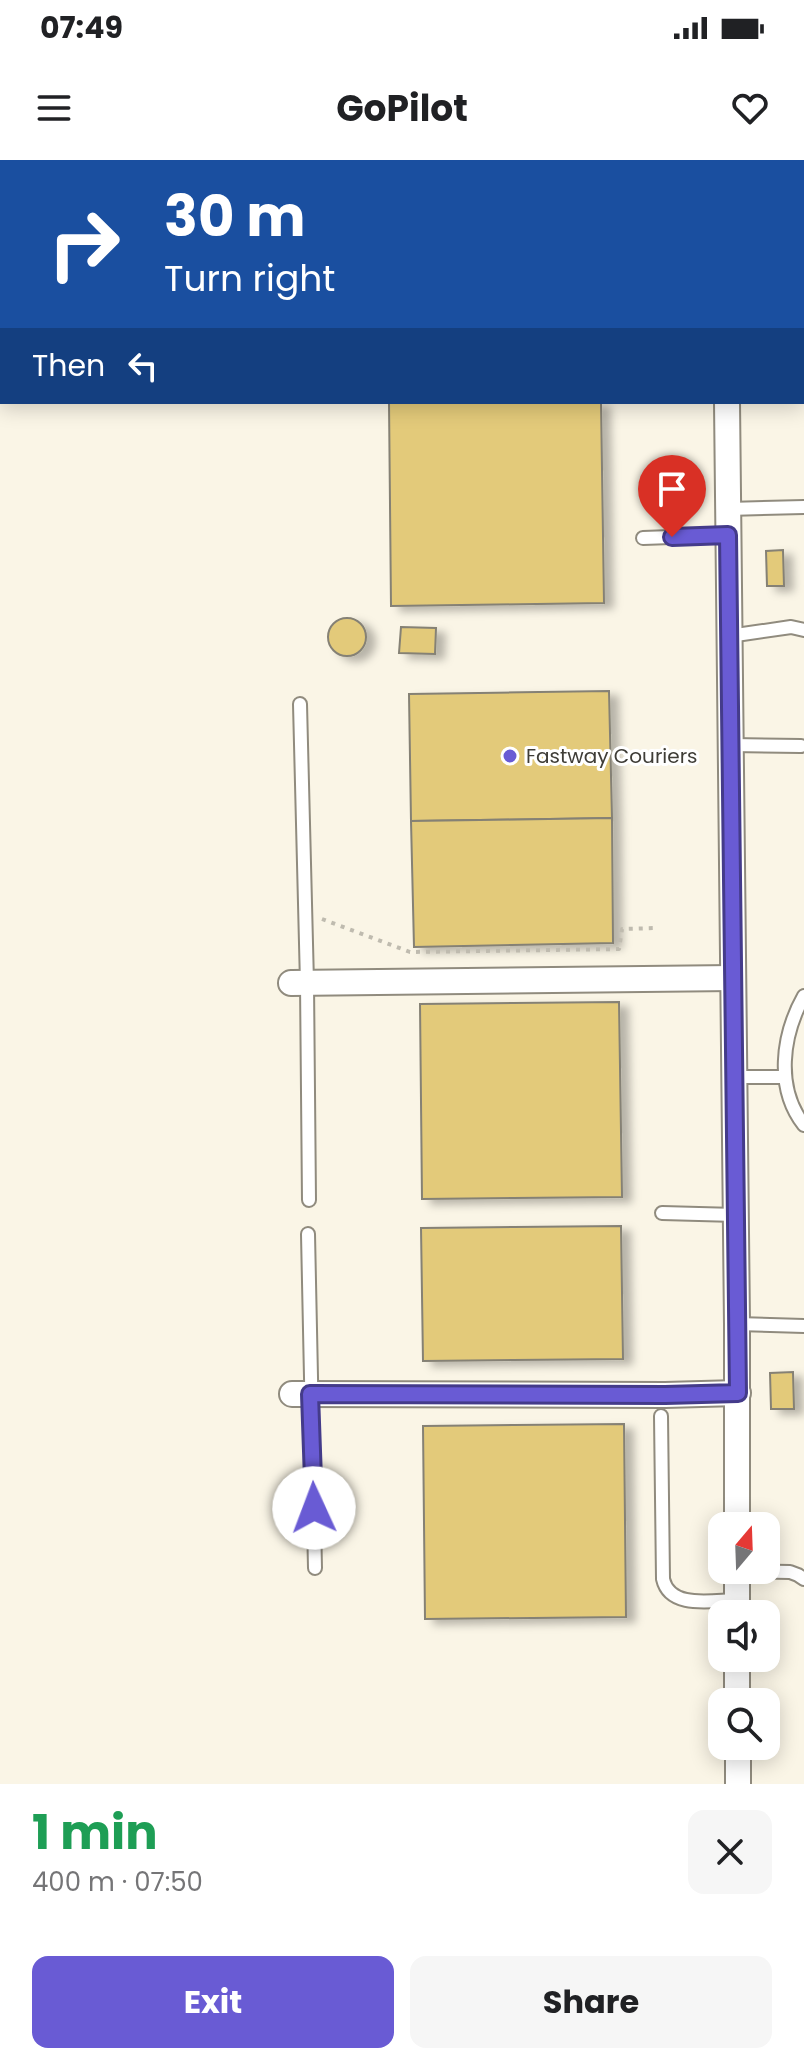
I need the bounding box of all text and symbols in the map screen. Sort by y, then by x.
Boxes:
text: 07:49 [40,6,123,49]
text: GoPilot [336,83,468,134]
icon: menu [32,86,76,130]
icon: heart [728,86,772,130]
text: 30 m [164,177,306,256]
icon: right [32,192,136,296]
text: Turn right [164,253,335,304]
text: Then [32,344,105,387]
icon: left [121,344,165,388]
pin [638,455,706,537]
icon: arrive [650,467,694,511]
place label: Fastway Couriers [526,742,698,770]
marker: Fastway Couriers [501,747,519,765]
position arrow [272,1466,356,1550]
north arrow [708,1512,780,1584]
map controls [708,1512,780,1760]
button: sound [708,1600,780,1672]
button: search [708,1688,780,1760]
text: 1 min [32,1799,158,1866]
button: close [688,1810,772,1894]
text: 400 m · 07:50 [32,1864,203,1900]
button: Exit [32,1956,394,2048]
button: Share [410,1956,772,2048]

